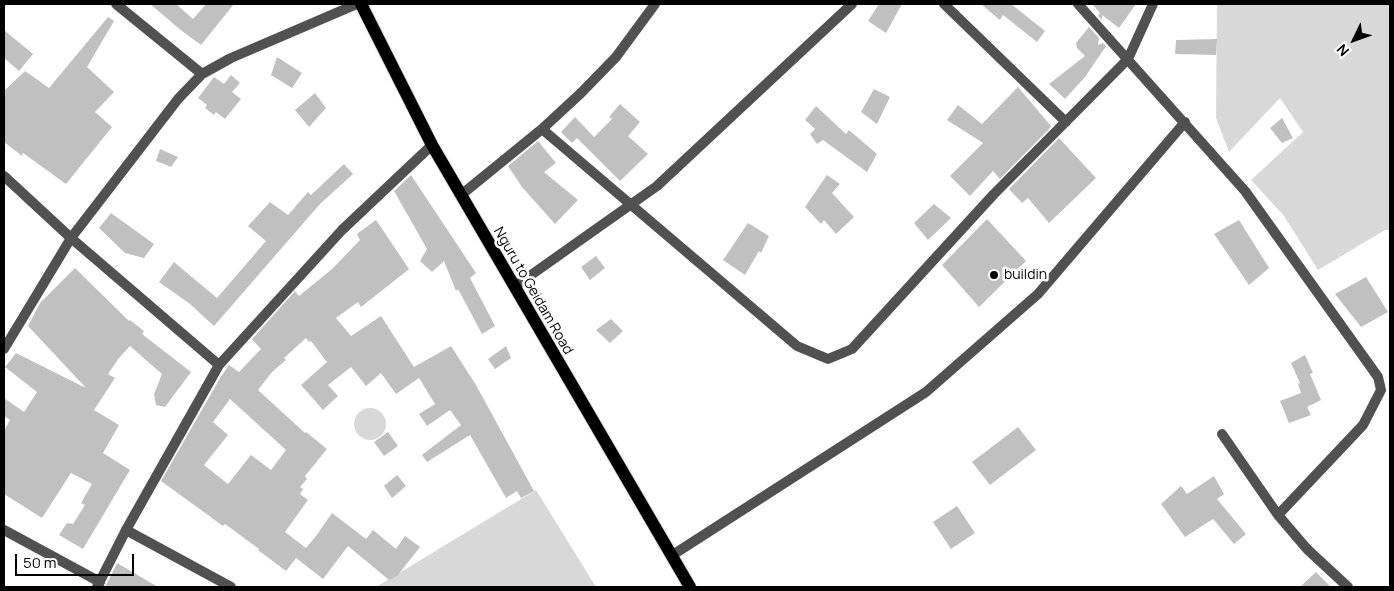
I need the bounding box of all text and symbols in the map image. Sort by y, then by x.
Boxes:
north arrow [1329,15,1379,65]
text: N [1332,40,1353,60]
street label: Nguru to Geidam Road [490,224,576,358]
place label: buildin [1004,267,1047,283]
marker: buildin [988,269,1000,281]
scale bar [18,544,136,576]
text: 50 m [23,552,57,573]

